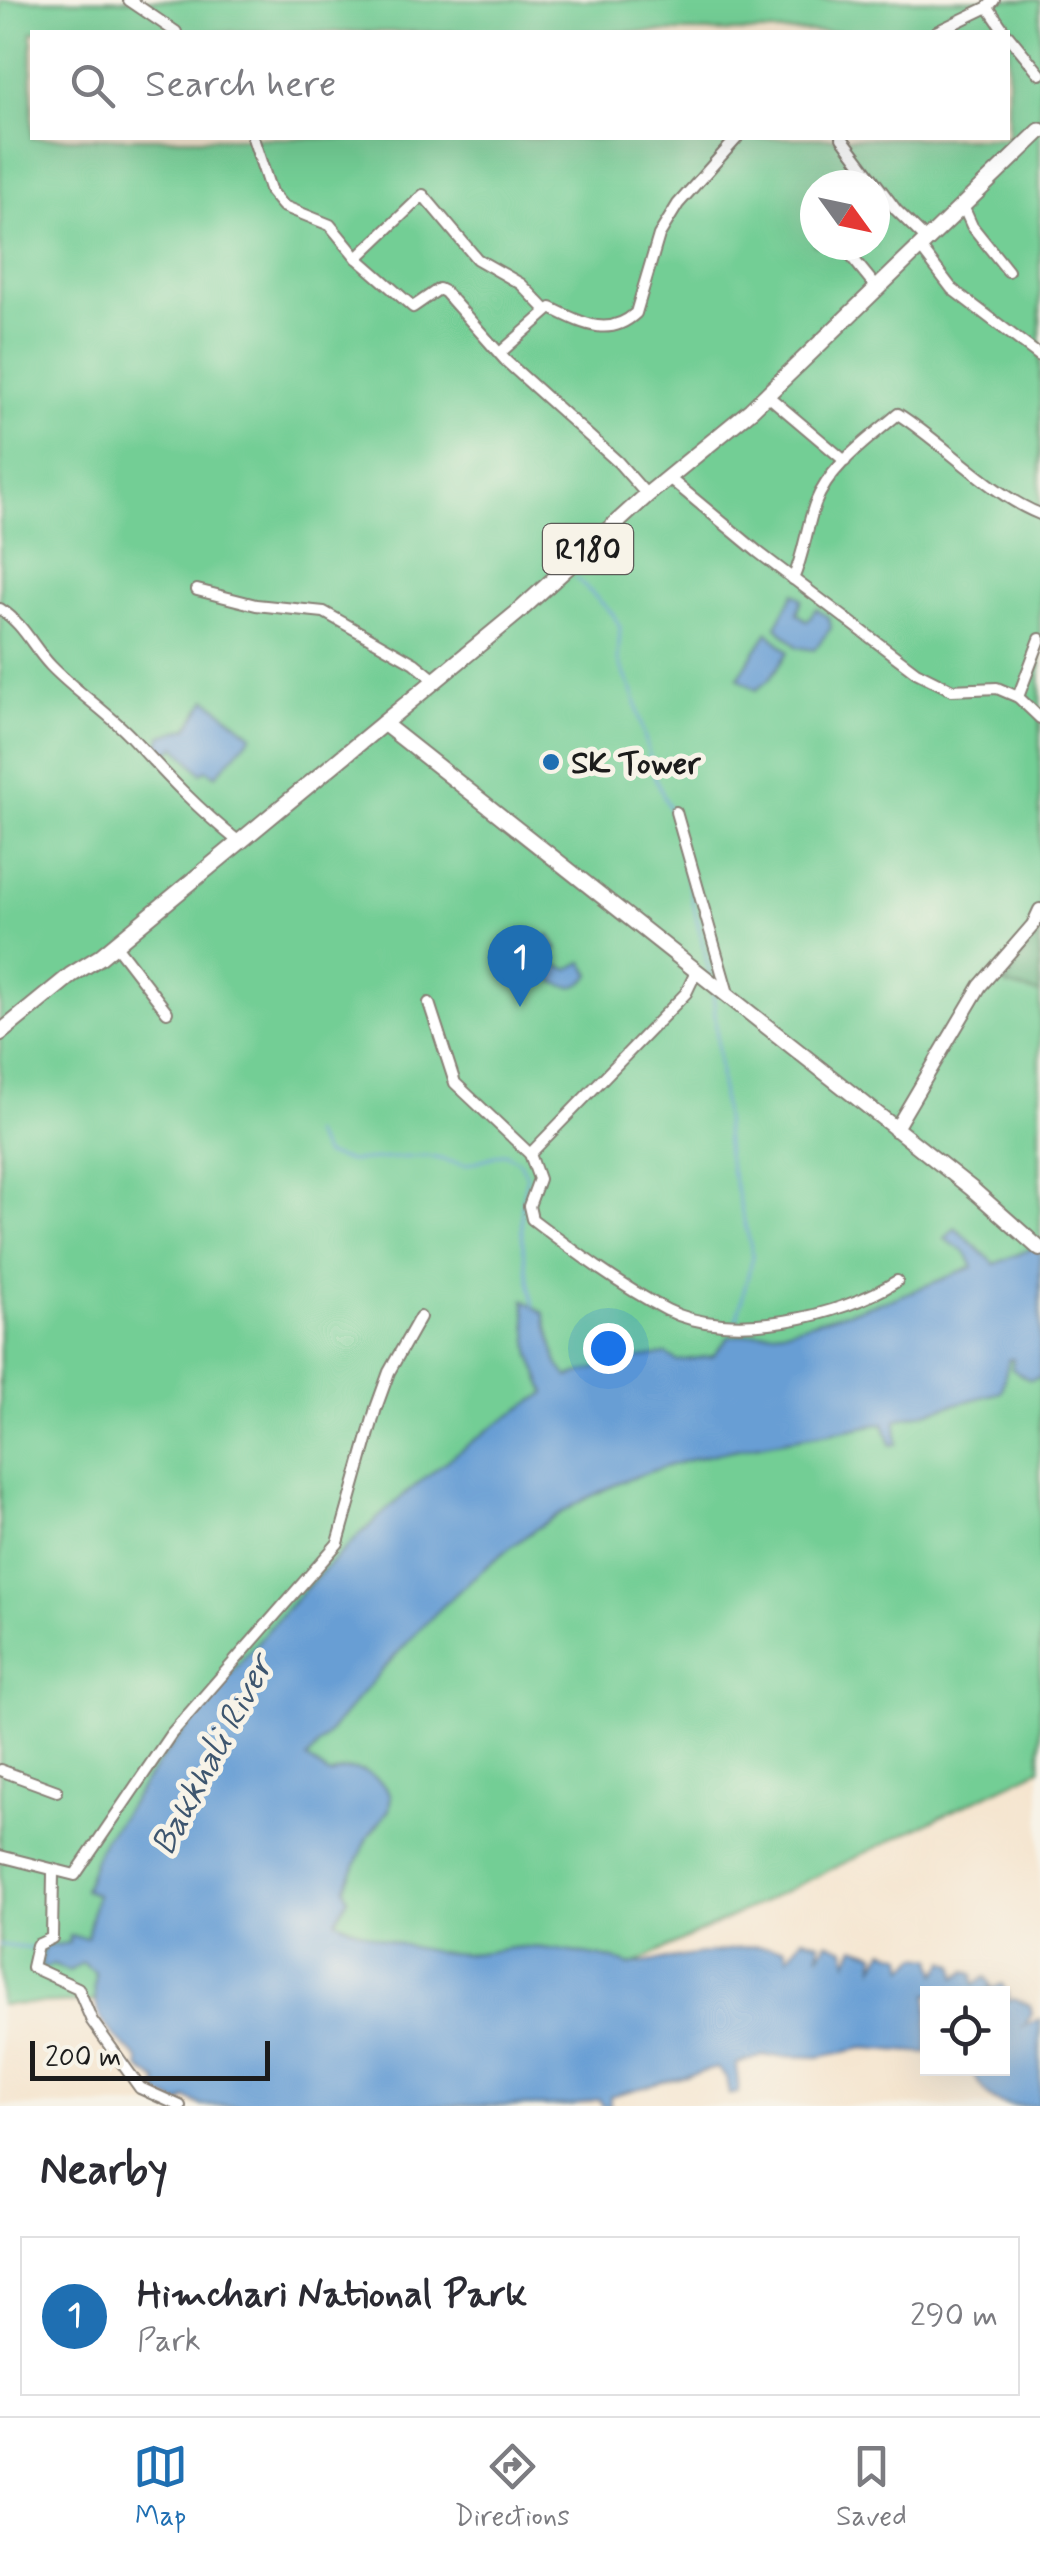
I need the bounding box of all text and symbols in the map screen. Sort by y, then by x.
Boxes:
search box [30,30,1010,140]
icon: search [65,58,120,113]
text: Search here [145,61,336,110]
north arrow [800,170,890,260]
road number: R180 [543,524,633,574]
place label: SK Tower [571,743,701,785]
marker: SK Tower [540,751,562,773]
pin: 1 [488,924,552,1007]
your location [583,1323,634,1374]
water label: Bakkhali River [141,1644,287,1863]
map controls [920,1986,1010,2076]
button: locate [920,1986,1010,2076]
scale bar [30,2036,270,2080]
text: 200 m [45,2040,121,2077]
text: Nearby [40,2144,168,2199]
text: Himchari National Park [137,2271,527,2320]
text: 1 [67,2295,82,2337]
text: 290 m [910,2295,998,2337]
text: Park [137,2320,201,2362]
tab: Map [133,2439,188,2536]
tab: Directions [455,2439,570,2536]
tab: Saved [836,2439,907,2536]

